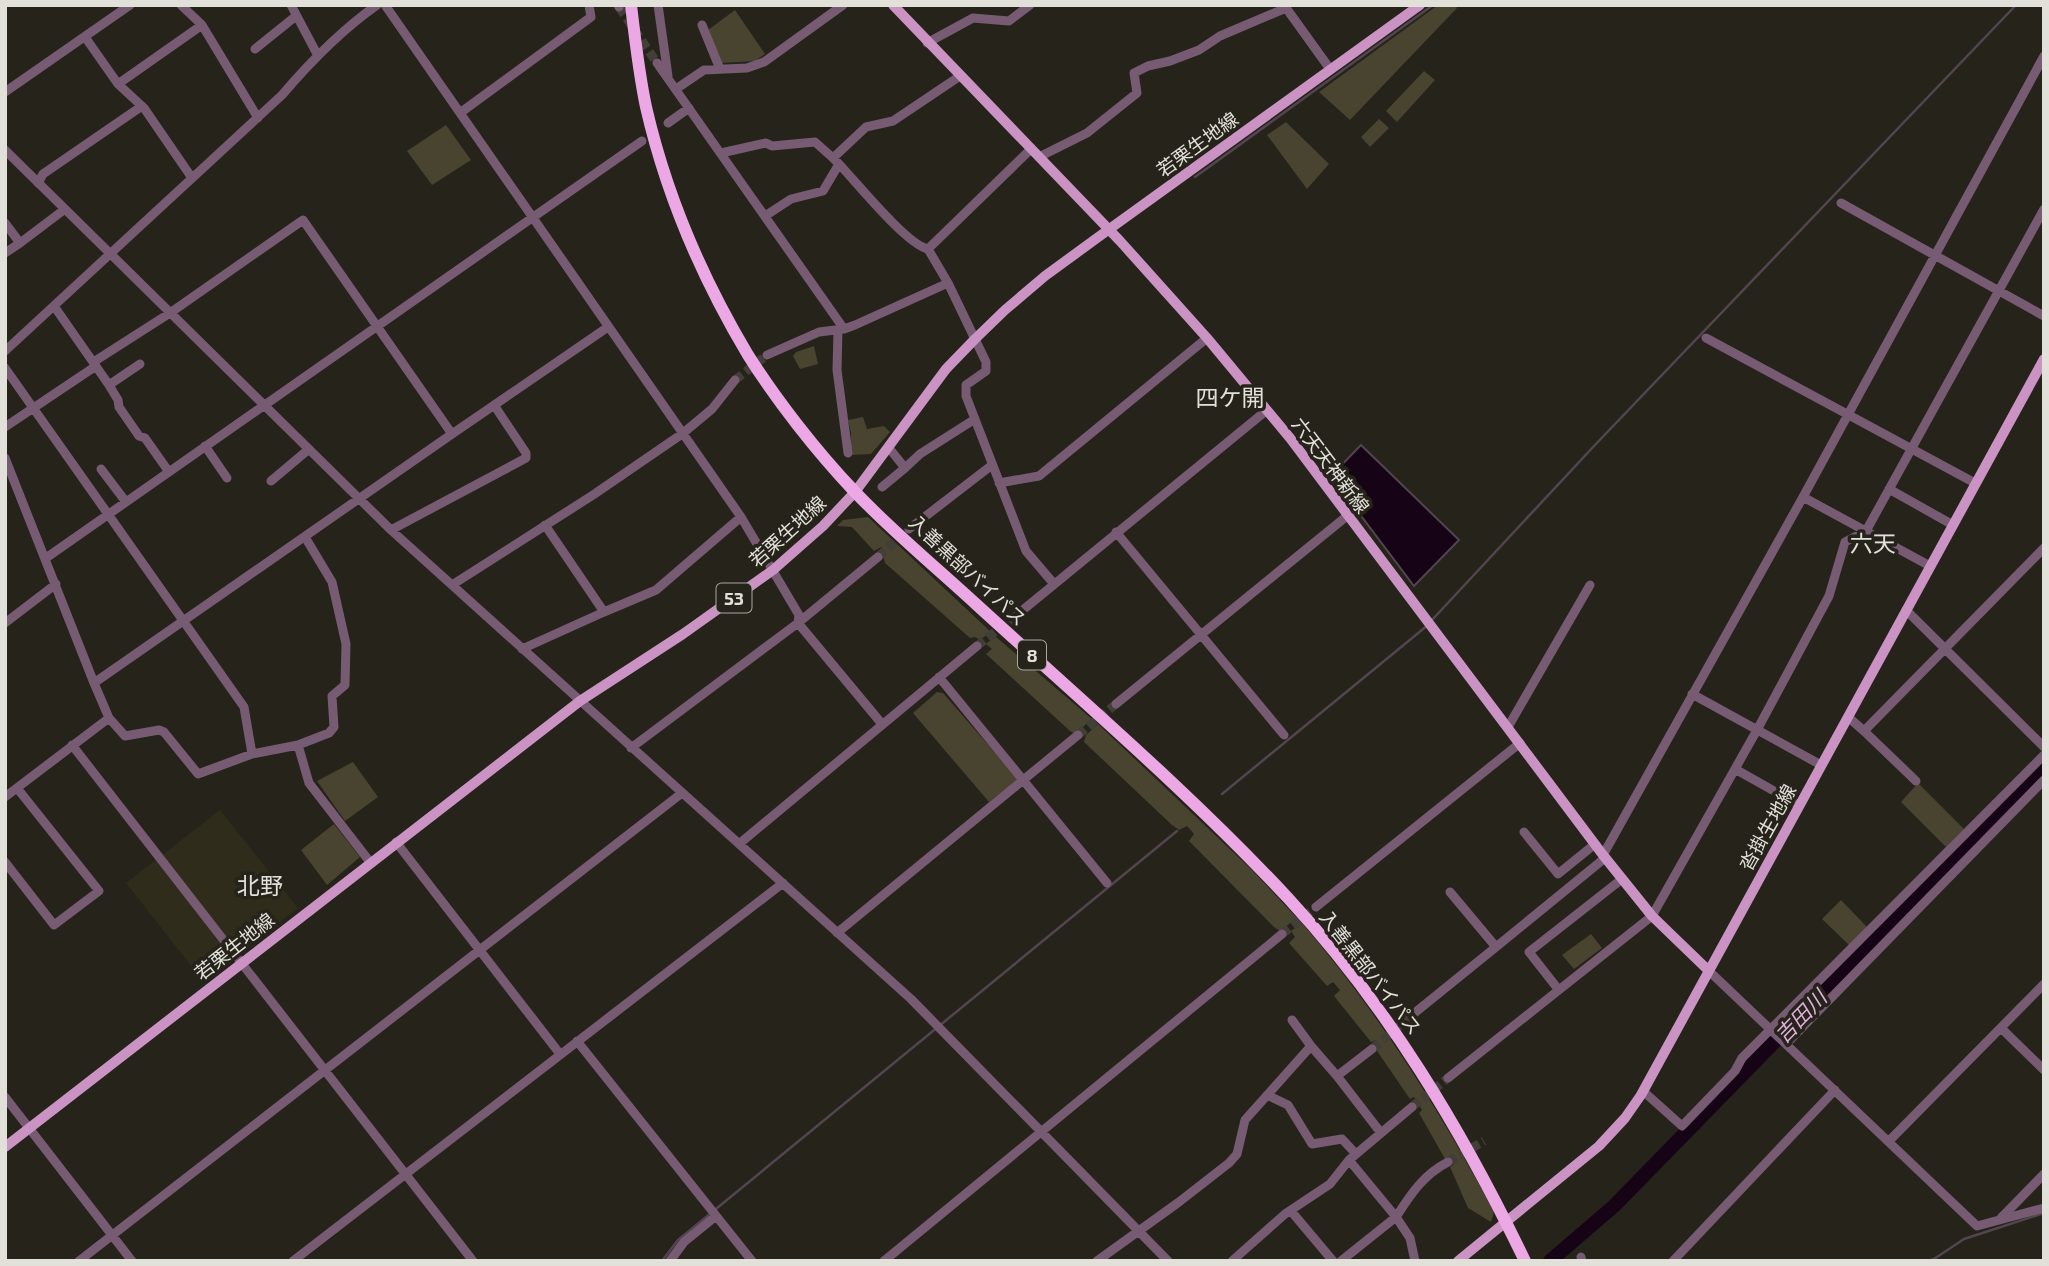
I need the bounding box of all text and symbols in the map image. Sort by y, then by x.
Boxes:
street label: 若栗生地線 [1152,107,1242,181]
district label: 四ケ開 [1196,383,1265,411]
street label: 六天天神新線 [1288,413,1374,517]
street label: 若栗生地線 [744,491,830,571]
street label: 入善黒部バイパス [905,510,1031,630]
district label: 六天 [1850,529,1896,557]
road number: 53 [716,584,752,612]
road number: 8 [1018,640,1046,670]
street label: 沓掛生地線 [1734,780,1800,874]
district label: 北野 [237,871,283,899]
street label: 入善黒部バイパス [1315,905,1427,1039]
street label: 若栗生地線 [189,908,279,984]
water label: 吉田川 [1769,983,1832,1047]

